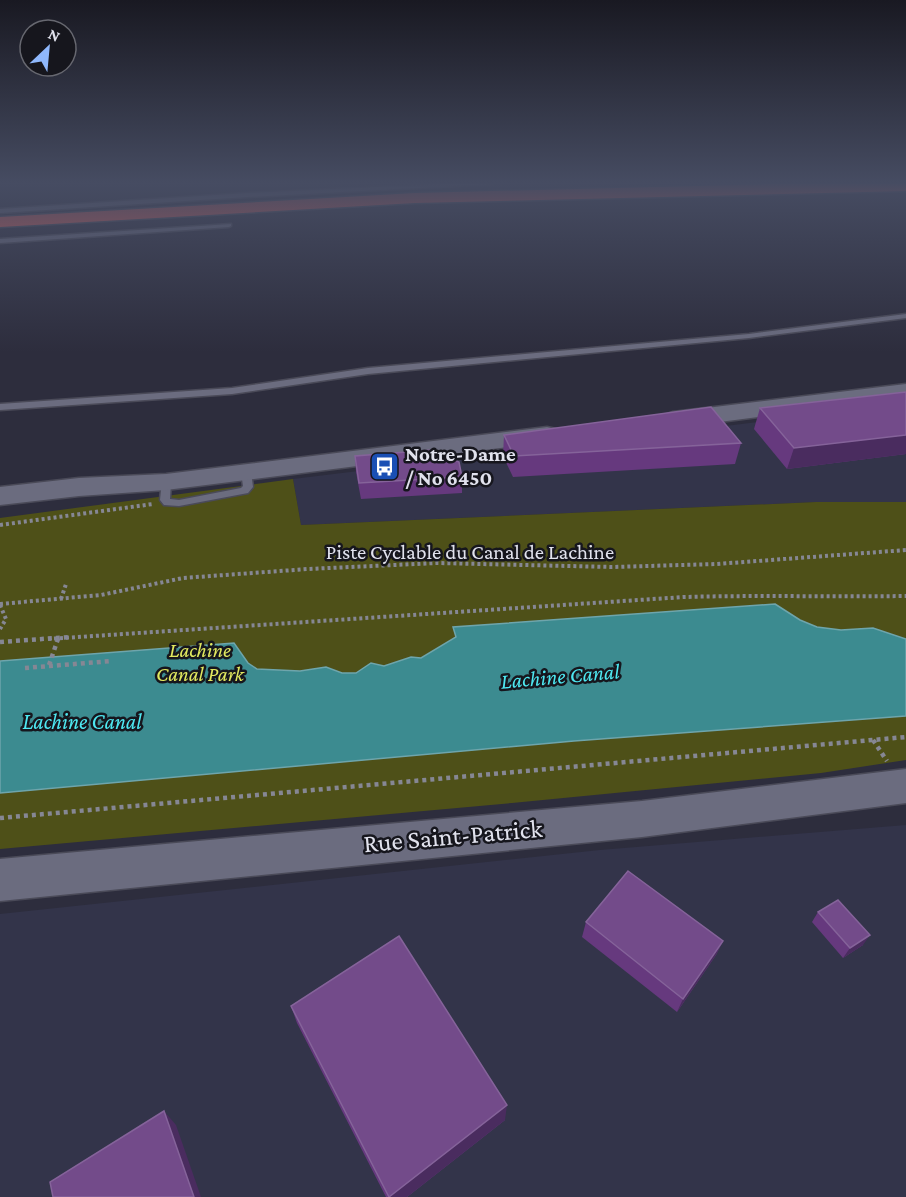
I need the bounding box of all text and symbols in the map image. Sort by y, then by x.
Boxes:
north arrow [18,18,78,78]
text: N [46,25,63,45]
place label: Notre-Dame / No 6450 [405,442,516,490]
bus stop icon: Notre-Dame / No 6450 [368,450,400,482]
street label: Piste Cyclable du Canal de Lachine [326,540,614,564]
park label: Lachine Canal Park [156,638,245,686]
water label: Lachine Canal [500,658,621,694]
water label: Lachine Canal [22,709,142,734]
street label: Rue Saint-Patrick [362,814,544,858]

